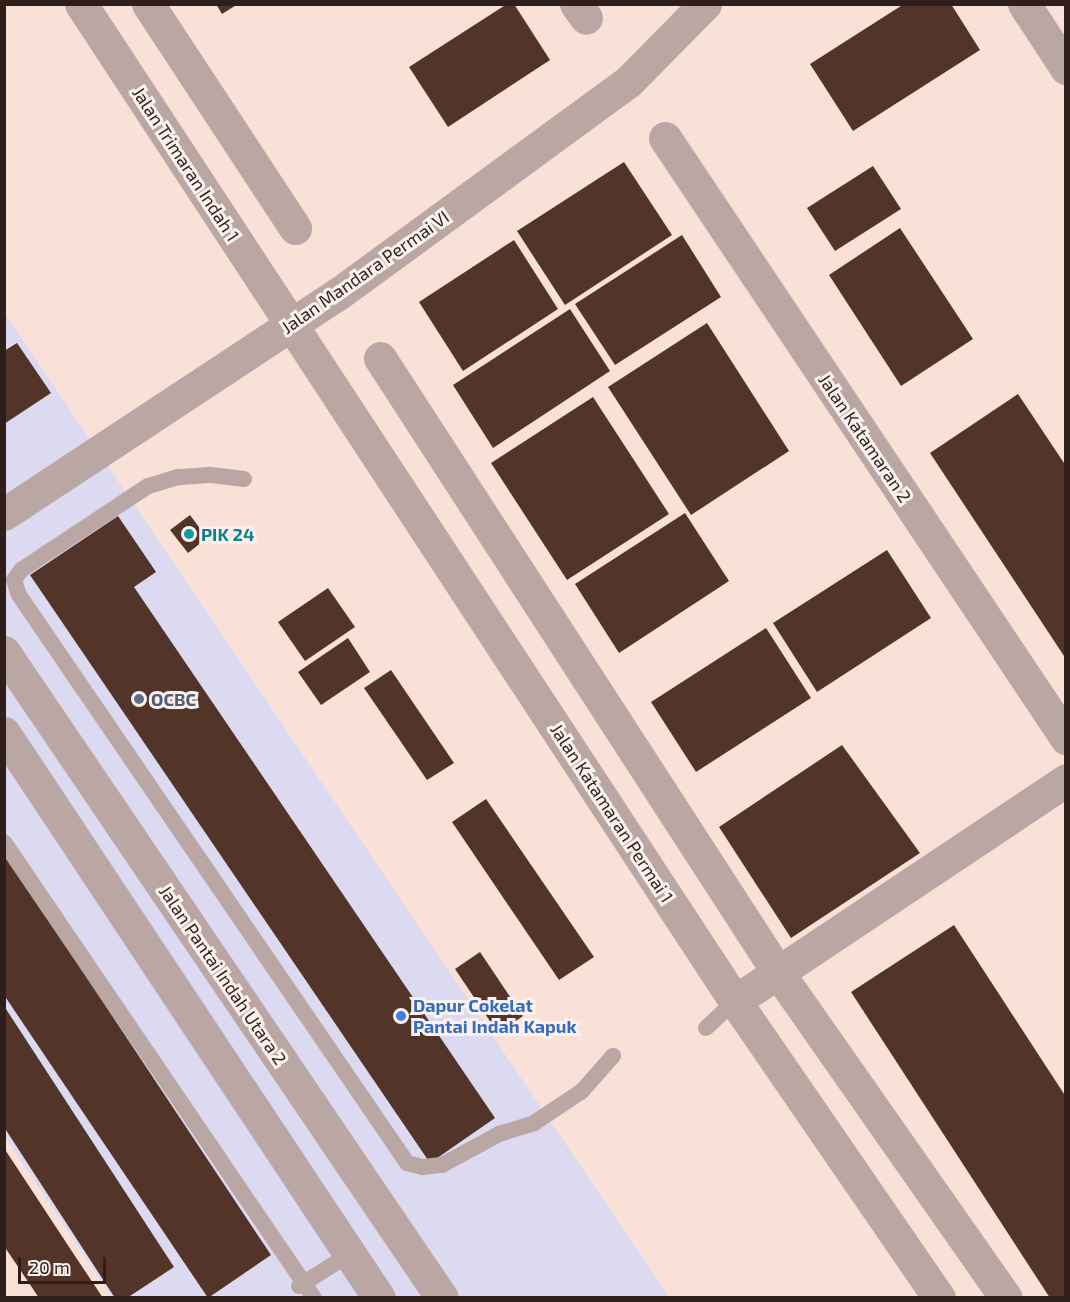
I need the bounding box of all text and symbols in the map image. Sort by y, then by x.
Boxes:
street label: Jalan Trimaran Indah 1 [128,82,244,246]
street label: Jalan Mandara Permai VI [277,206,453,338]
street label: Jalan Katamaran 2 [814,370,916,506]
place label: PIK 24 [201,523,255,545]
marker: PIK 24 [182,527,196,541]
place label: OCBC [151,688,196,710]
marker: OCBC [132,692,146,706]
street label: Jalan Katamaran Permai 1 [546,720,678,906]
street label: Jalan Pantai Indah Utara 2 [155,881,291,1069]
place label: Dapur Cokelat Pantai Indah Kapuk [413,995,577,1038]
marker: Dapur Cokelat Pantai Indah Kapuk [394,1009,408,1023]
scale bar [21,1245,110,1283]
text: 20 m [29,1256,70,1278]

